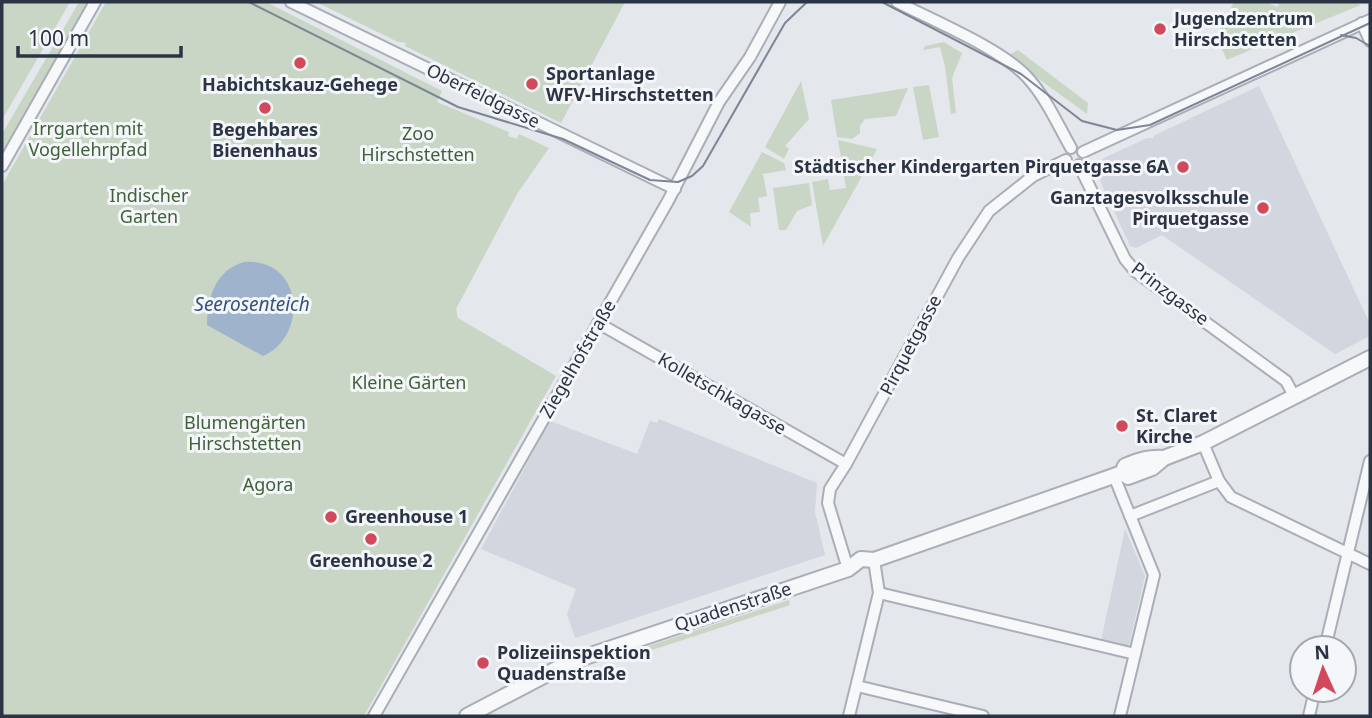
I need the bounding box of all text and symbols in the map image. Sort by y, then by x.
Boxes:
place label: Jugendzentrum Hirschstetten [1172,6,1313,51]
scale bar [18,14,180,58]
marker: Jugendzentrum Hirschstetten [1152,21,1168,37]
text: 100 m [28,24,89,52]
marker: Habichtskauz-Gehege [292,55,308,71]
street label: Oberfeldgasse [423,57,544,133]
place label: Sportanlage WFV-Hirschstetten [546,61,714,106]
place label: Habichtskauz-Gehege [202,72,398,96]
marker: Sportanlage WFV-Hirschstetten [524,76,540,92]
marker: Begehbares Bienenhaus [257,100,273,116]
park label: Irrgarten mit Vogellehrpfad [29,116,147,161]
place label: Begehbares Bienenhaus [212,117,318,162]
park label: Zoo Hirschstetten [361,121,475,166]
place label: Städtischer Kindergarten Pirquetgasse 6A [794,154,1170,178]
marker: Städtischer Kindergarten Pirquetgasse 6A [1175,159,1191,175]
park label: Indischer Garten [110,183,189,228]
place label: Ganztagesvolksschule Pirquetgasse [1050,185,1249,230]
marker: Ganztagesvolksschule Pirquetgasse [1255,200,1271,216]
street label: Prinzgasse [1127,256,1214,330]
street label: Pirquetgasse [874,290,947,399]
water label: Seerosenteich [194,291,310,317]
street label: Ziegelhofstraße [533,295,621,422]
street label: Kolletschkagasse [654,347,791,440]
park label: Kleine Gärten [352,370,466,394]
place label: St. Claret Kirche [1136,403,1218,448]
park label: Blumengärten Hirschstetten [184,410,306,455]
marker: St. Claret Kirche [1114,418,1130,434]
park label: Agora [243,472,293,496]
place label: Greenhouse 1 [345,504,468,528]
marker: Greenhouse 1 [323,509,339,525]
marker: Greenhouse 2 [363,531,379,547]
place label: Greenhouse 2 [309,548,433,572]
street label: Quadenstraße [671,576,794,636]
north arrow [1288,634,1358,704]
text: N [1314,639,1331,665]
place label: Polizeiinspektion Quadenstraße [497,640,651,685]
marker: Polizeiinspektion Quadenstraße [475,655,491,671]

